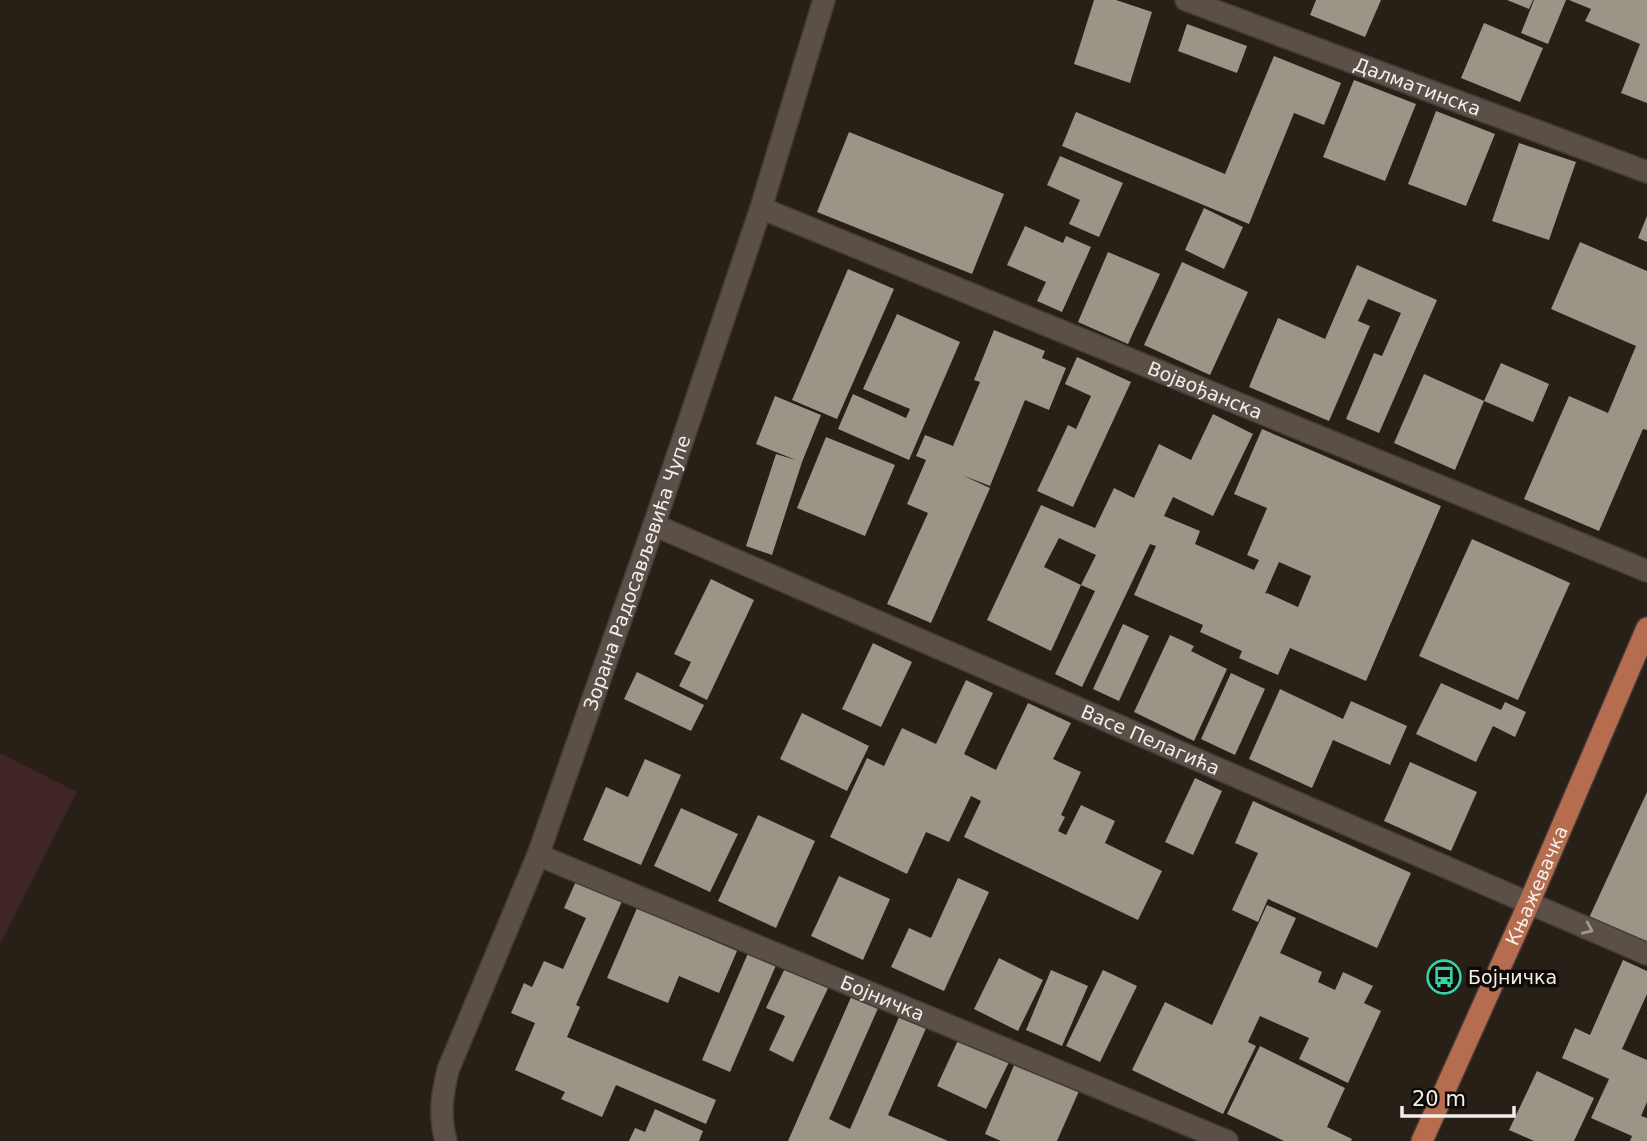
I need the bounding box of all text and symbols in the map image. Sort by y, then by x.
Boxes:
street label: Далматинска [1351,53,1484,120]
street label: Војвођанска [1144,357,1266,423]
street label: Зорана Радосављевића Чупе [579,432,695,713]
street label: Васе Пелагића [1078,700,1223,779]
street label: Књажевачка [1500,822,1572,949]
one-way arrow [1581,921,1593,935]
bus stop icon: Бојничка [1425,958,1463,996]
place label: Бојничка [1468,966,1557,988]
street label: Бојничка [837,971,928,1025]
scale bar [1402,1074,1514,1118]
text: 20 m [1412,1087,1466,1111]

